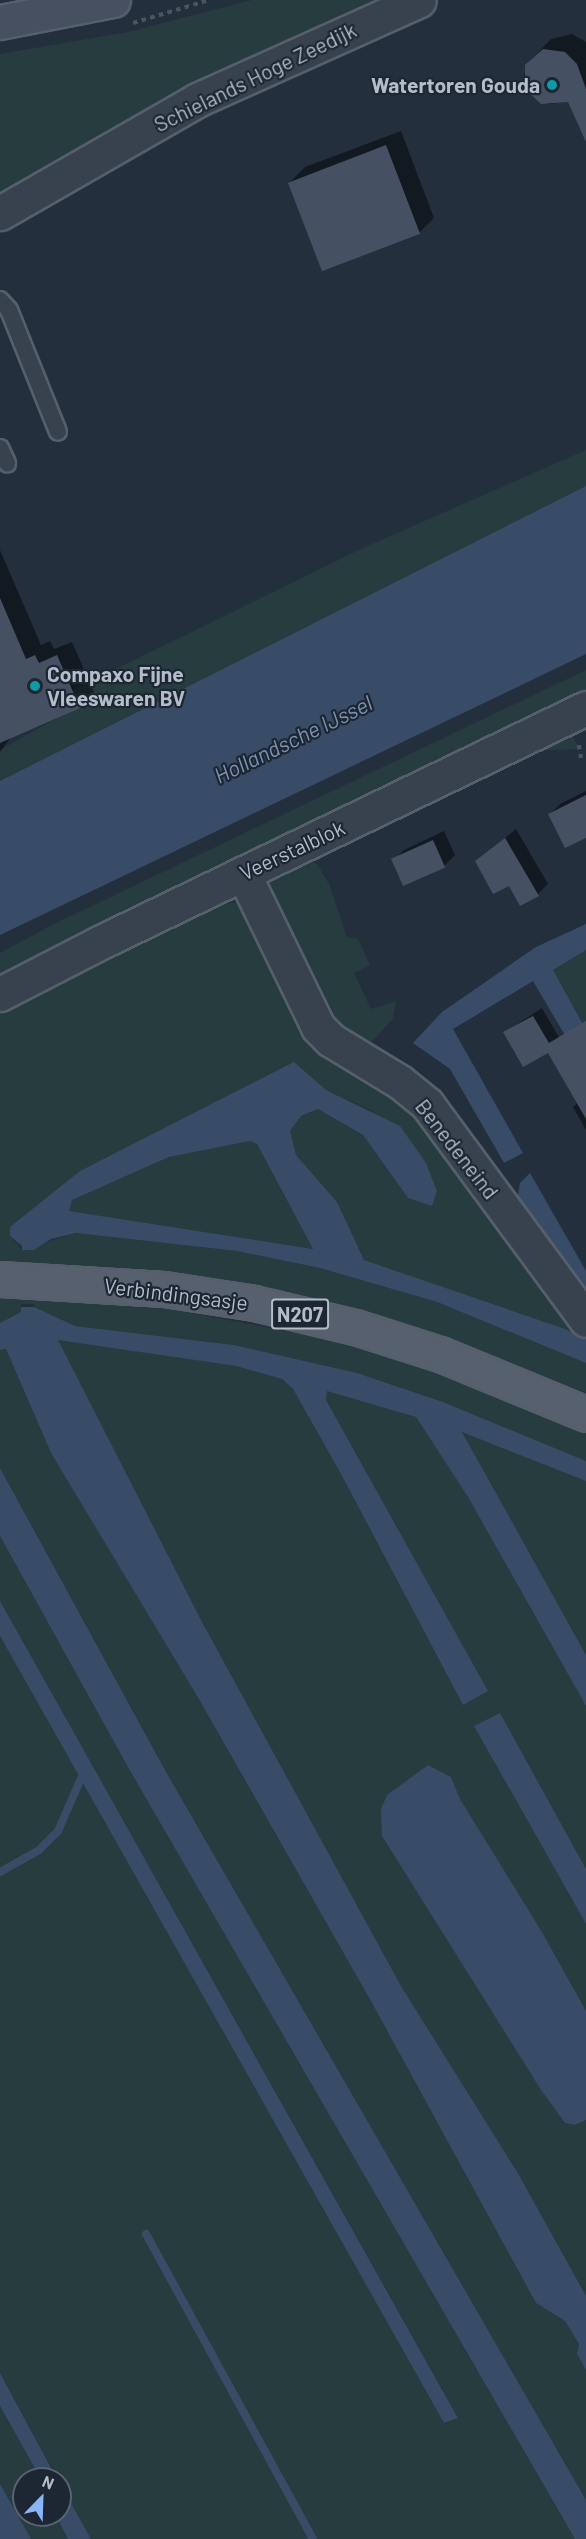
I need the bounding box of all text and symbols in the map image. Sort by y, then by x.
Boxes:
street label: Schielands Hoge Zeedijk [150,17,360,137]
place label: Watertoren Gouda [371,72,540,98]
marker: Watertoren Gouda [545,78,559,92]
place label: Compaxo Fijne Vleeswaren BV [47,661,185,711]
marker: Compaxo Fijne Vleeswaren BV [28,679,42,693]
water label: Hollandsche IJssel [210,689,376,789]
street label: Veerstalblok [236,815,348,885]
street label: Benedeneind [410,1094,504,1204]
street label: Verbindingsasje [103,1273,249,1315]
road number: N207 [270,1297,330,1331]
north arrow [12,2467,72,2527]
text: N [40,2471,57,2493]

